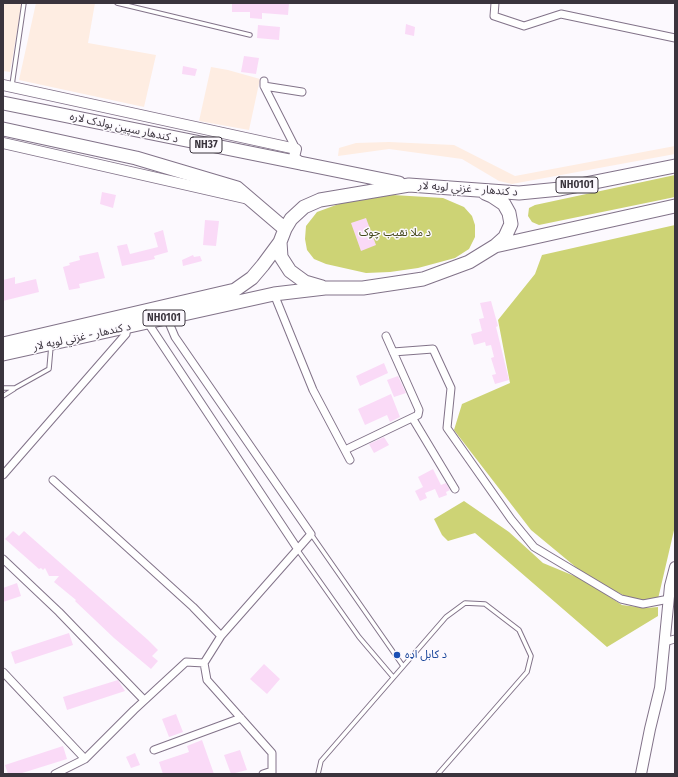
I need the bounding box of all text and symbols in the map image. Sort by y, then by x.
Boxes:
street label: د کندهار سپین بولدک لاره [69,110,179,146]
road number: NH37 [190,137,222,153]
road number: NH0101 [556,177,598,193]
street label: د کندهار - غزني لويه لار [418,179,518,199]
park label: د ملا نقيب چوک [359,226,431,240]
road number: NH0101 [143,310,185,326]
street label: د کندهار - غزني لويه لار [32,320,132,354]
place label: د کابل اډه [405,648,447,662]
marker: د کابل اډه [392,650,402,660]

